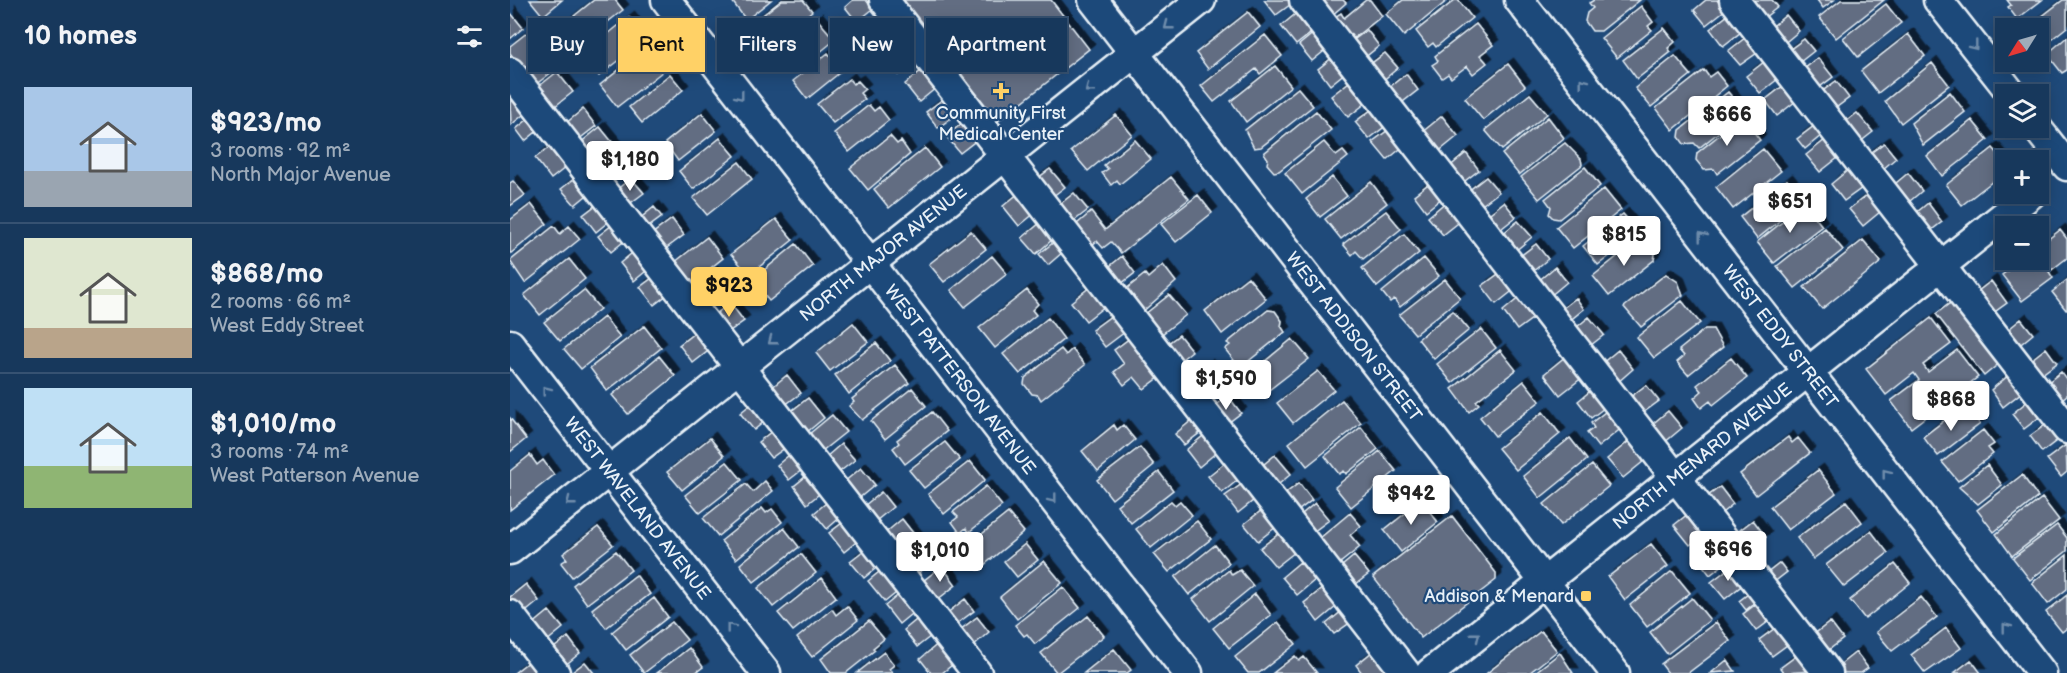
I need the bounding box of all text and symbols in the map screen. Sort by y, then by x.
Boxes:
chip: Buy [528,18,606,72]
chip: Rent [618,18,705,72]
chip: Filters [717,18,818,72]
chip: New [830,18,914,72]
chip: Apartment [926,18,1067,72]
north arrow [1995,18,2049,72]
map controls [1995,18,2049,270]
one-way arrow [1164,19,1175,30]
icon: filters [453,20,486,53]
text: 10 homes [24,21,137,52]
one-way arrow [1967,39,1978,50]
one-way arrow [1579,77,1590,88]
marker: Community First Medical Center [992,82,1010,100]
one-way arrow [1085,82,1096,93]
button: layers [1995,84,2049,138]
one-way arrow [733,89,744,100]
pin: $666 [1691,96,1763,147]
place label: Community First Medical Center [936,103,1067,145]
text: $666 [1702,103,1752,127]
text: $923/mo [210,108,322,139]
icon: home [72,111,144,183]
text: 3 rooms · 92 m² [210,139,351,163]
pin: $1,180 [581,141,679,192]
text: $1,180 [601,148,659,172]
button: + [1995,150,2049,204]
text: North Major Avenue [210,163,391,187]
street label: NORTH MAJOR AVENUE [796,180,971,326]
pin: $651 [1754,183,1826,234]
text: $651 [1767,190,1813,214]
pin: $815 [1588,216,1660,267]
button: − [1995,216,2049,270]
text: $815 [1601,223,1647,247]
one-way arrow [1699,231,1710,242]
street label: WEST ADDISON STREET [1281,248,1426,426]
text: $868/mo [210,259,323,290]
street label: WEST EDDY STREET [1718,261,1842,413]
icon: home [72,262,144,334]
pin: $923 [693,267,765,318]
text: $923 [705,274,753,298]
street label: WEST PATTERSON AVENUE [880,281,1040,479]
text: 2 rooms · 66 m² [210,290,351,314]
text: West Eddy Street [210,314,364,338]
one-way arrow [768,334,779,345]
pin: $1,590 [1177,360,1275,411]
text: $1,590 [1195,367,1257,391]
street label: NORTH MENARD AVENUE [1609,379,1796,534]
pin: $868 [1915,381,1987,432]
one-way arrow [542,386,553,397]
text: $868 [1926,388,1976,412]
text: $1,010/mo [210,409,336,440]
icon: home [72,412,144,484]
street label: WEST WAVELAND AVENUE [560,413,715,604]
text: 3 rooms · 74 m² [210,440,349,464]
text: West Patterson Avenue [210,464,419,488]
one-way arrow [1883,468,1894,479]
pin: $942 [1375,475,1447,526]
text: $942 [1387,482,1435,506]
one-way arrow [1046,492,1057,503]
one-way arrow [566,495,577,506]
pin: $696 [1692,531,1764,582]
pin: $1,010 [891,532,989,583]
text: $696 [1703,538,1753,562]
text: $1,010 [910,539,970,563]
place label: Addison & Menard [1425,586,1574,607]
marker: Addison & Menard [1579,589,1593,603]
one-way arrow [727,623,738,634]
one-way arrow [2002,623,2013,634]
one-way arrow [1469,633,1480,644]

